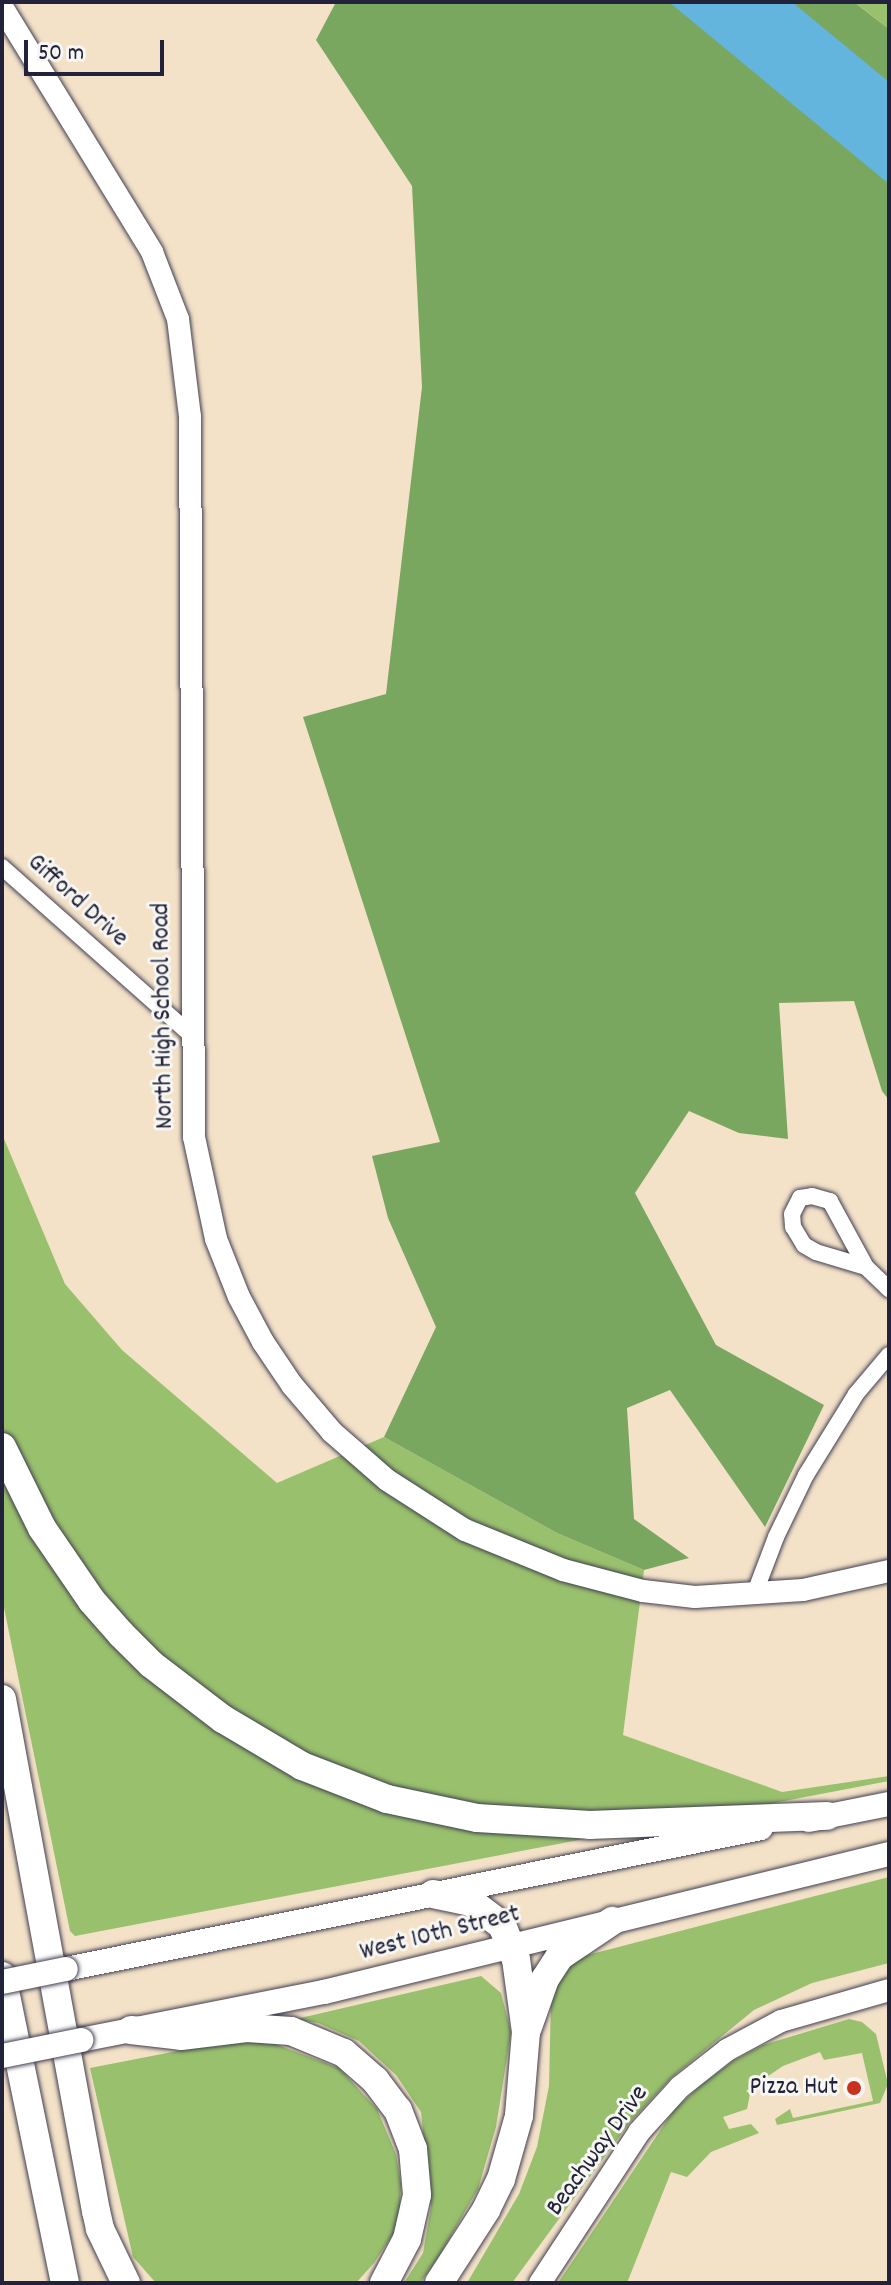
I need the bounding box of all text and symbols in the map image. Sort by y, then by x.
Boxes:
scale bar [28,24,168,74]
text: 50 m [38,37,84,71]
street label: Gifford Drive [20,848,134,954]
street label: North High School Road [146,902,182,1130]
street label: West 10th Street [357,1899,523,1969]
place label: Pizza Hut [749,2072,838,2104]
marker: Pizza Hut [845,2079,863,2097]
street label: Beachway Drive [540,2080,656,2222]

